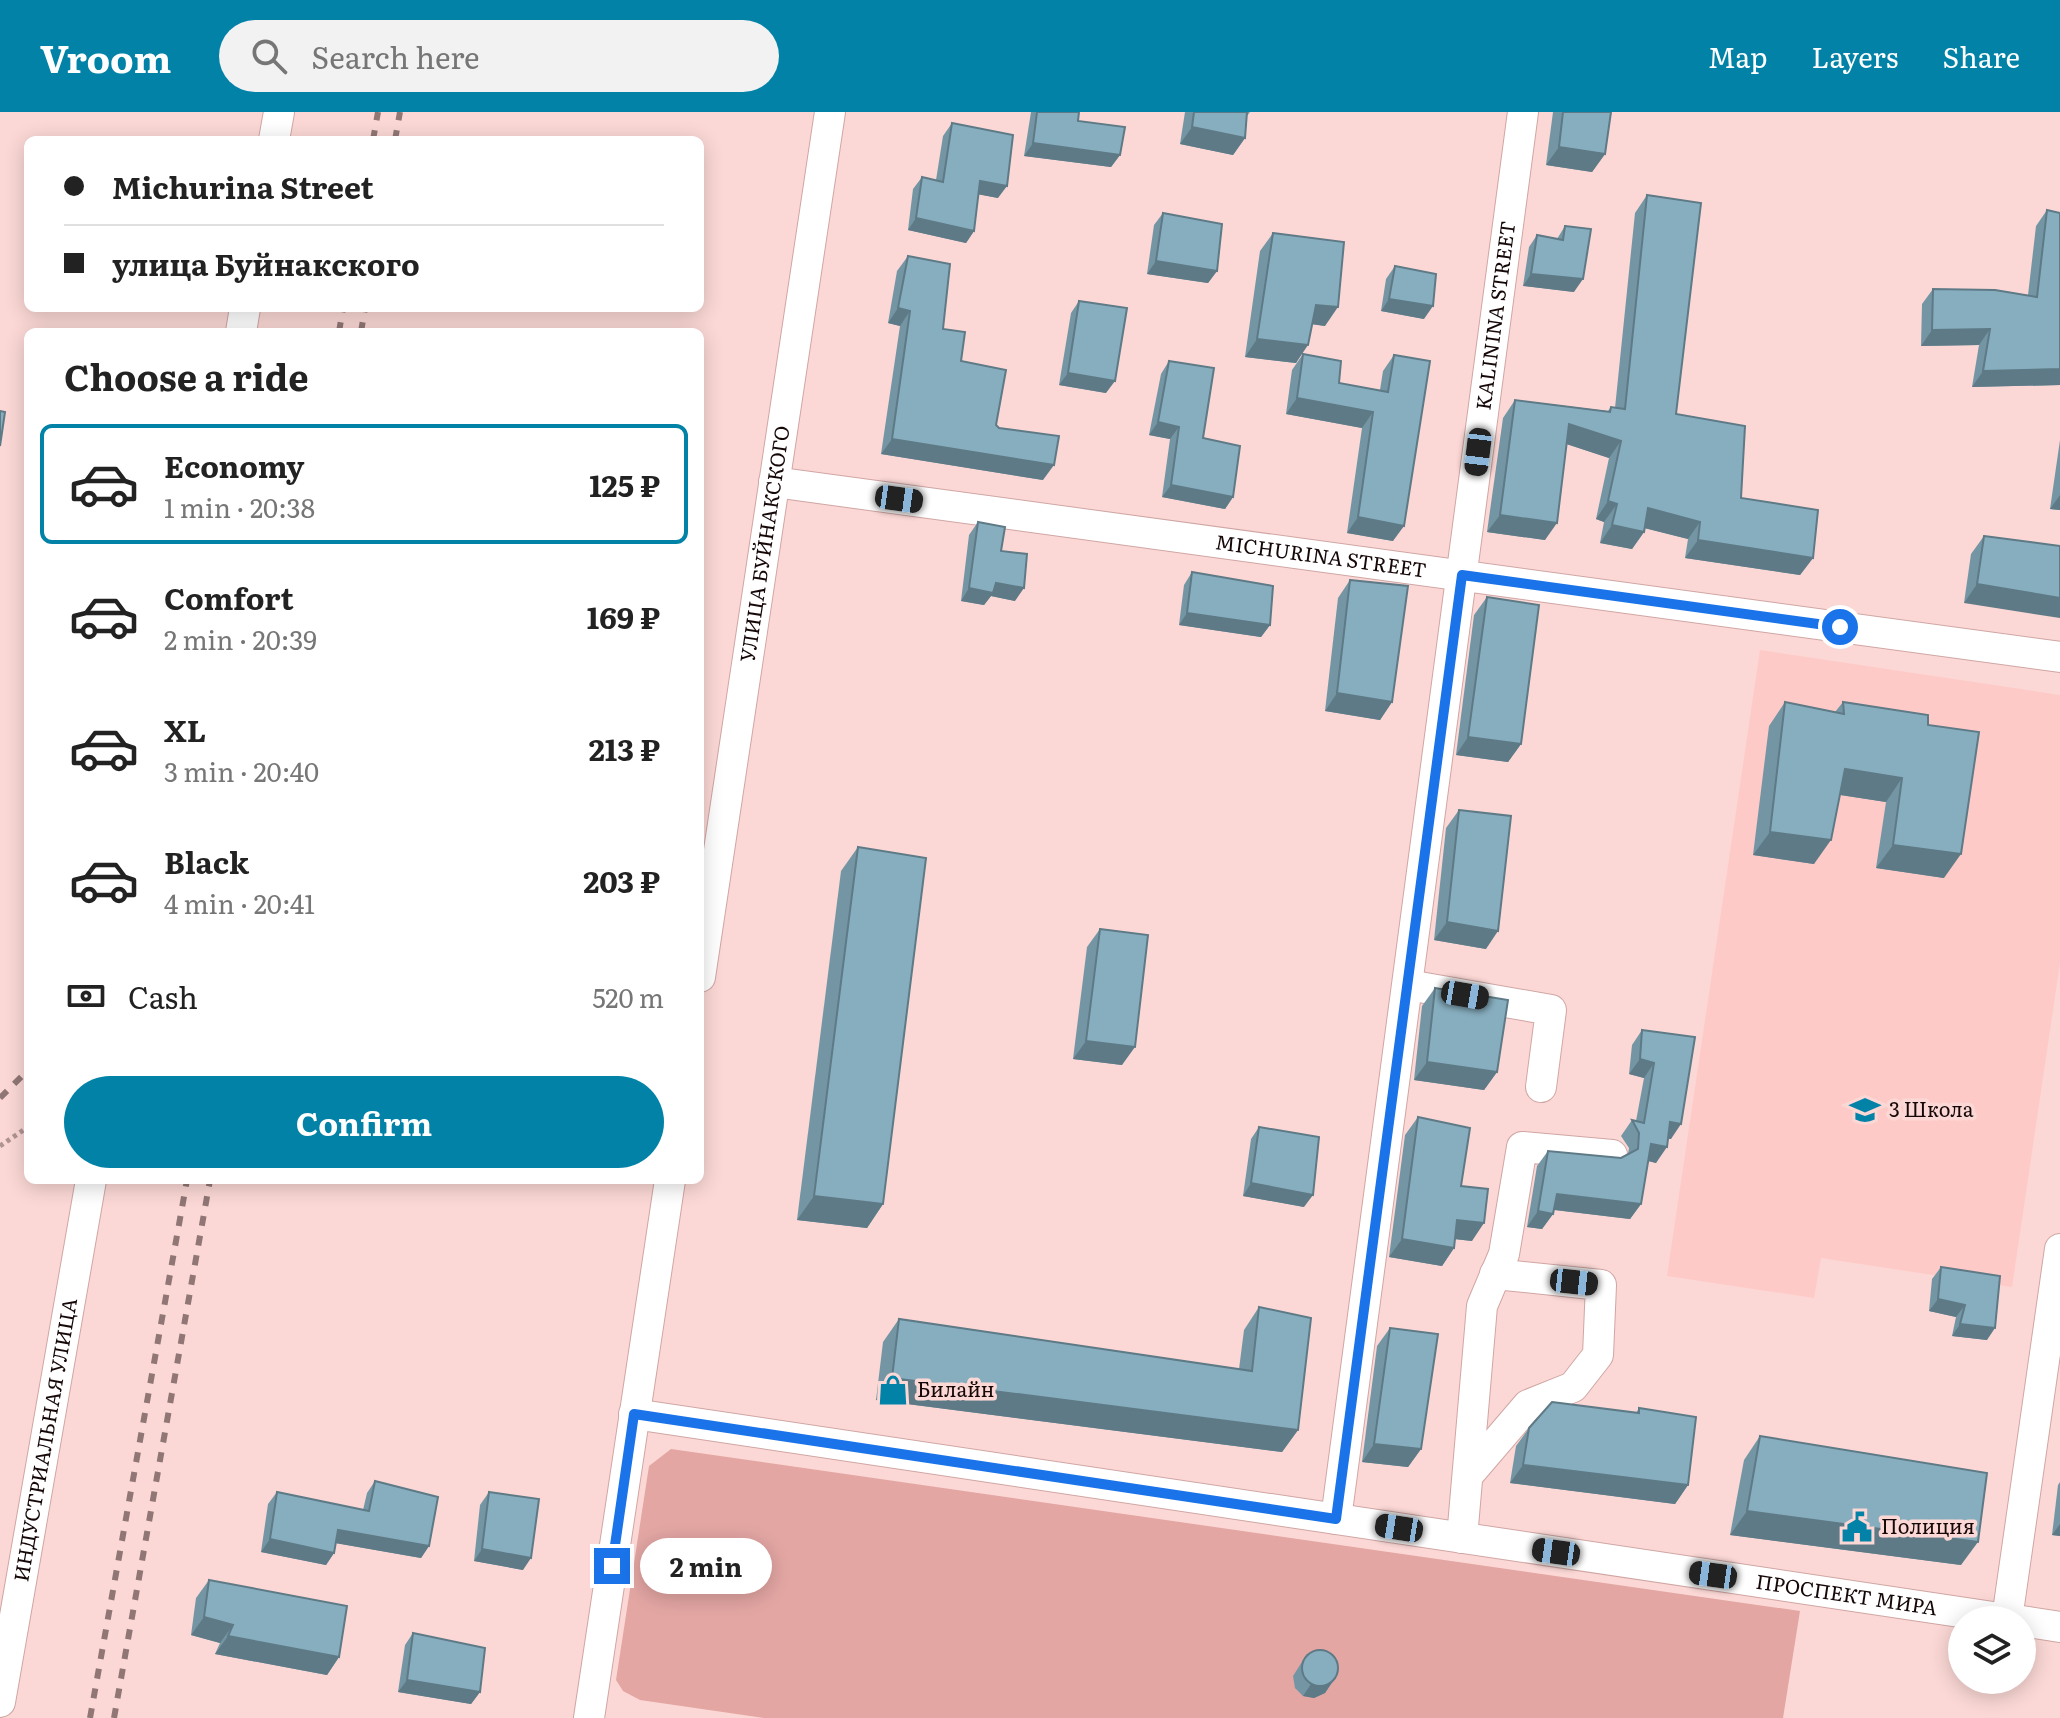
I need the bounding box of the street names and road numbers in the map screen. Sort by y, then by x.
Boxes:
street label: KALININA STREET [1467,219,1521,412]
street label: УЛИЦА БУЙНАКСКОГО [731,423,796,664]
street label: MICHURINA STREET [1214,525,1429,584]
street label: ИНДУСТРИАЛЬНАЯ УЛИЦА [4,1295,83,1584]
street label: ПРОСПЕКТ МИРА [1754,1565,1940,1622]

